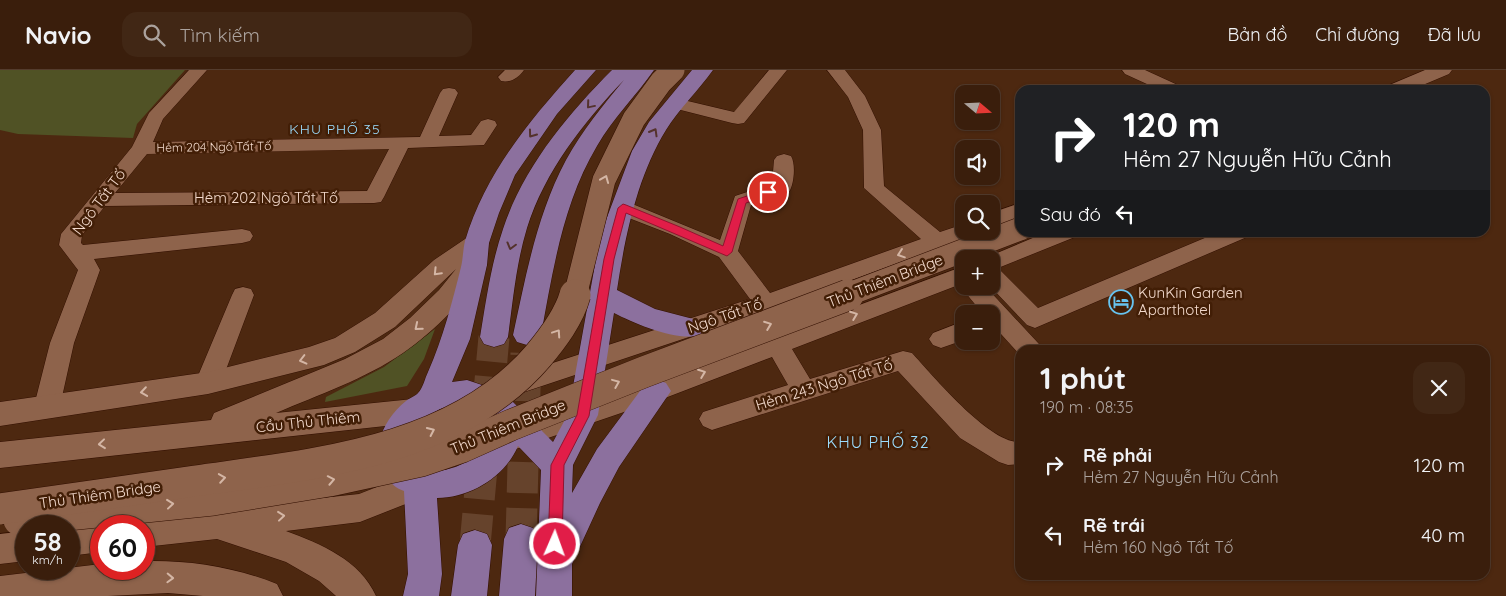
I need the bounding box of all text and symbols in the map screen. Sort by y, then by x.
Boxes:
search box [122,12,472,57]
text: Navio [25,20,92,50]
icon: search [140,21,168,49]
text: Tìm kiếm [180,23,260,47]
text: Bản đồ [1228,23,1287,46]
text: Chỉ đường [1315,23,1400,46]
text: Đã lưu [1428,23,1481,46]
north arrow [955,85,1000,130]
map controls [955,85,1000,350]
one-way arrow [587,100,596,109]
text: 120 m [1123,102,1220,146]
icon: right [1040,105,1105,170]
district label: KHU PHỐ 35 [289,120,381,138]
one-way arrow [529,128,538,138]
one-way arrow [648,128,658,137]
street label: Hẻm 204 Ngô Tất Tố [156,138,272,155]
button: sound [955,140,1000,185]
text: Hẻm 27 Nguyễn Hữu Cảnh [1123,145,1392,173]
street label: Ngô Tất Tố [68,165,129,238]
pin [747,171,789,213]
one-way arrow [599,175,609,184]
icon: arrive [754,178,782,206]
street label: Hẻm 202 Ngô Tất Tố [194,188,338,207]
button: search [955,195,1000,240]
icon: left [1111,200,1139,228]
text: Sau đó [1040,202,1101,226]
one-way arrow [506,241,517,250]
one-way arrow [898,248,906,258]
street label: Thủ Thiêm Bridge [824,250,945,311]
button: + [955,250,1000,295]
one-way arrow [434,266,443,275]
place label: KunKin Garden Aparthotel [1138,283,1243,319]
hotel icon: KunKin Garden Aparthotel [1108,289,1134,315]
street label: Ngô Tất Tố [685,294,765,337]
button: − [955,305,1000,350]
one-way arrow [849,311,857,321]
one-way arrow [414,321,423,330]
one-way arrow [763,321,772,331]
one-way arrow [551,329,560,339]
one-way arrow [299,354,308,365]
street label: Hẻm 243 Ngô Tất Tố [753,355,895,414]
text: 1 phút [1040,359,1126,397]
button: close [1413,362,1465,414]
one-way arrow [697,369,706,379]
one-way arrow [611,379,620,390]
one-way arrow [140,386,148,397]
street label: Thủ Thiêm Bridge [447,395,568,458]
text: 190 m · 08:35 [1040,397,1133,417]
street label: Cầu Thủ Thiêm [255,407,361,436]
one-way arrow [425,427,434,437]
district label: KHU PHỐ 32 [826,431,930,452]
one-way arrow [98,438,106,449]
text: Rẽ phải [1083,443,1152,467]
icon: right [1040,451,1068,479]
text: 120 m [1414,453,1465,477]
text: Hẻm 27 Nguyễn Hữu Cảnh [1083,467,1279,487]
one-way arrow [217,473,226,483]
one-way arrow [326,476,335,486]
street label: Thủ Thiêm Bridge [38,477,162,512]
one-way arrow [166,499,174,510]
one-way arrow [277,511,285,522]
text: Rẽ trái [1083,513,1145,537]
speed limit sign: 60 [90,515,155,580]
position arrow [528,517,580,569]
icon: left [1040,521,1068,549]
text: 40 m [1421,523,1465,547]
text: 58 [33,526,62,557]
text: Hẻm 160 Ngô Tất Tố [1083,537,1233,557]
text: km/h [32,552,63,567]
one-way arrow [167,573,175,583]

